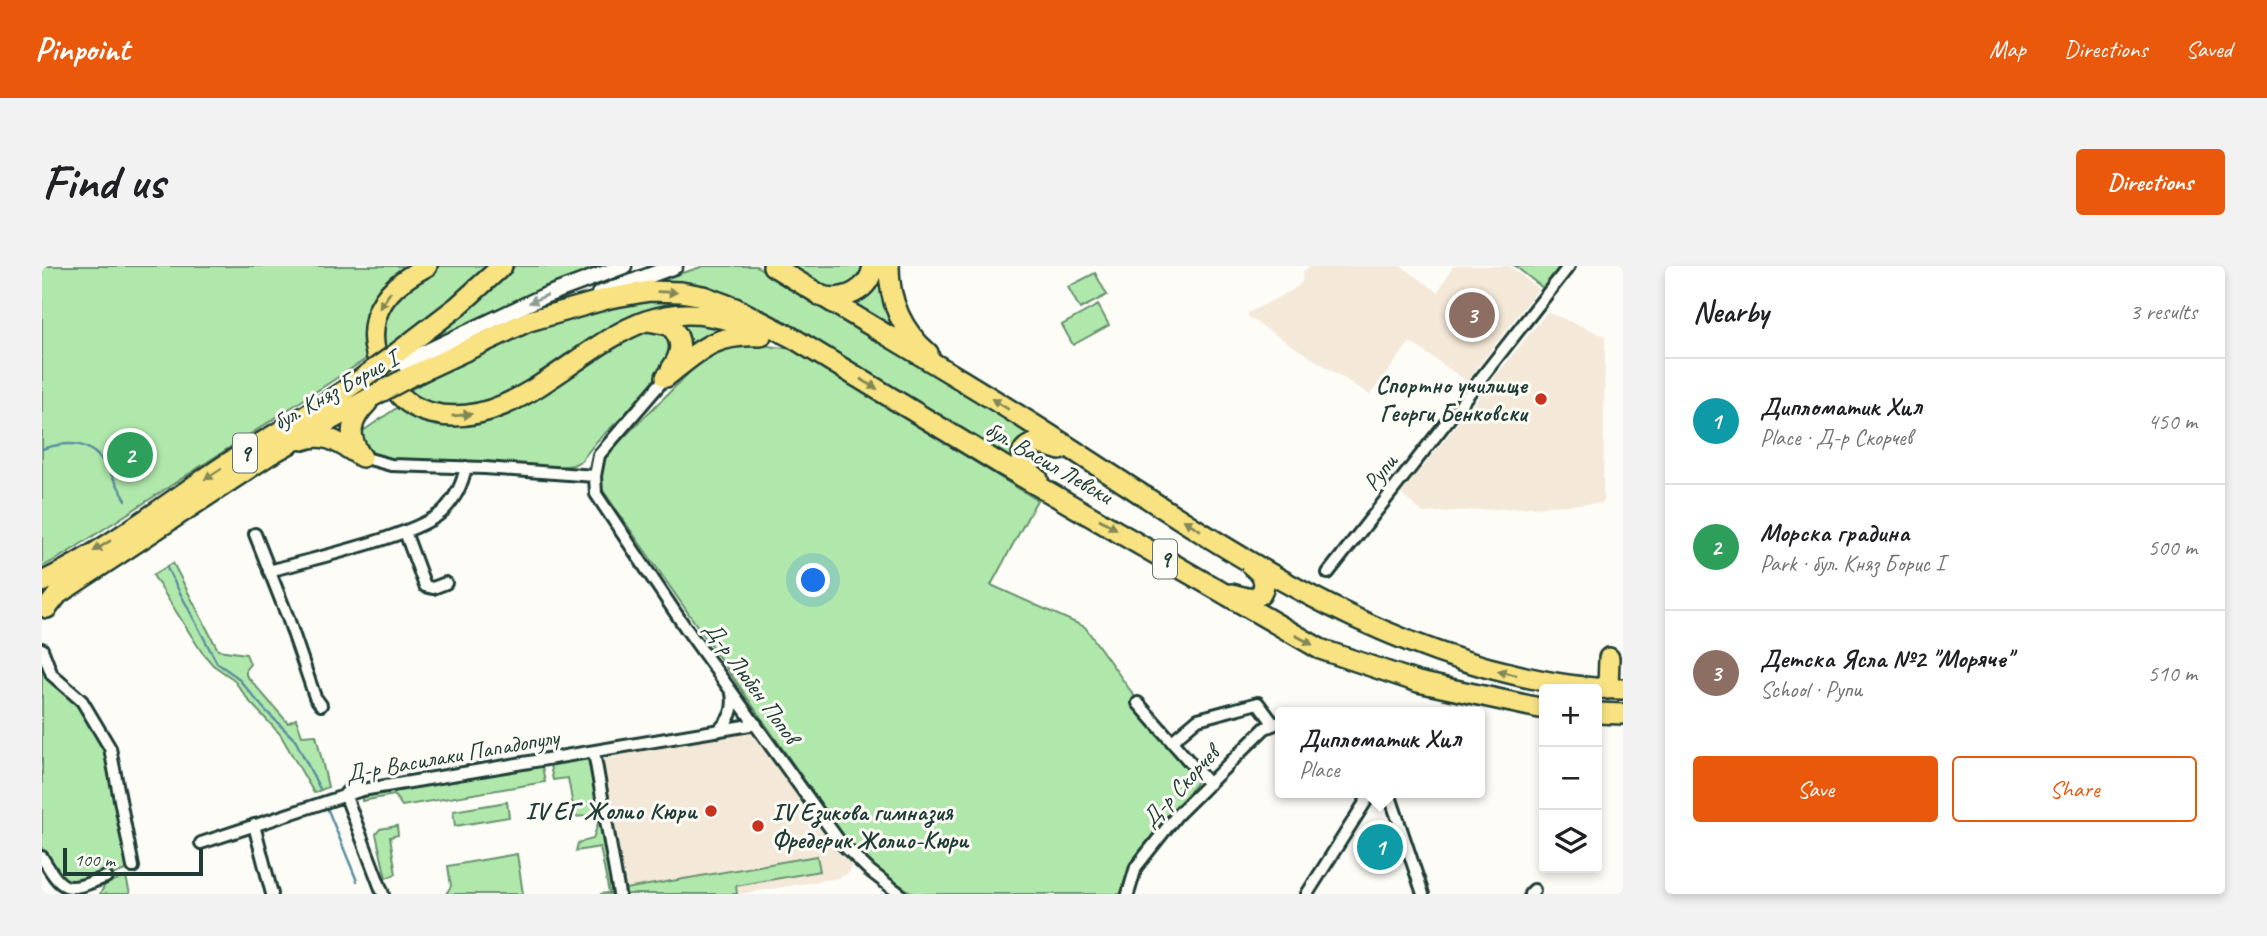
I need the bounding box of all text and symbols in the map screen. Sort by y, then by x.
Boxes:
text: Pinpoint [35,28,129,70]
text: Map [1989,34,2026,64]
text: Directions [2064,34,2147,64]
text: Saved [2185,34,2232,64]
button: Directions [2076,149,2225,215]
text: Find us [42,151,164,213]
one-way arrow [656,286,678,297]
pin: 3 [1449,289,1495,341]
one-way arrow [379,290,392,310]
one-way arrow [528,293,548,305]
text: Nearby [1693,293,1769,331]
text: 3 results [2130,297,2197,326]
street label: бул. Княз Борис I [267,341,407,437]
place label: Спортно училище Георги Бенковски [1376,370,1530,428]
one-way arrow [860,378,879,390]
text: Дипломатик Хил [1760,390,1922,423]
marker: Спортно училище Георги Бенковски [1533,391,1549,407]
one-way arrow [990,397,1009,410]
text: 1 [1711,407,1721,436]
text: 450 m [2148,407,2197,436]
one-way arrow [451,409,473,420]
street label: бул. Васил Левски [980,413,1120,512]
text: Place · Д-р Скорчев [1760,423,1912,452]
pin: 2 [107,429,153,481]
road number: 9 [233,434,257,472]
street label: Рупи [1356,446,1405,497]
one-way arrow [203,467,222,480]
text: Морска градина [1760,516,1909,549]
one-way arrow [1098,518,1117,531]
one-way arrow [1182,519,1202,532]
text: 2 [1711,533,1721,562]
text: 500 m [2148,533,2197,562]
one-way arrow [93,540,112,553]
road number: 9 [1153,540,1177,578]
text: Park · бул. Княз Борис I [1760,549,1944,578]
your location [796,563,830,597]
street label: Д-р Любен Попов [697,615,809,752]
one-way arrow [1294,634,1313,646]
text: Детска Ясла №2 "Моряче" [1760,642,2012,675]
text: 3 [1711,659,1721,688]
text: 510 m [2148,659,2197,688]
one-way arrow [1496,667,1518,678]
text: School · Рупи [1760,675,1862,704]
map controls [1539,684,1602,873]
button: + [1539,684,1602,747]
popup [1275,707,1485,798]
street label: Д-р Василаки Пападопулу [343,721,563,789]
text: Дипломатик Хил [1299,722,1461,755]
street label: Д-р Скорчев [1135,736,1228,833]
button: − [1539,747,1602,810]
text: Place [1299,755,1340,784]
button: Save [1693,756,1938,822]
button: Share [1952,756,2197,822]
place label: IV ЕГ Жолио Кюри [525,796,698,826]
place label: IV Езикова гимназия Фредерик Жолио-Кюри [772,797,970,855]
marker: IV ЕГ Жолио Кюри [703,803,719,819]
button: layers [1539,810,1602,873]
marker: IV Езикова гимназия Фредерик Жолио-Кюри [750,818,766,834]
pin: 1 [1357,821,1403,873]
scale bar [63,845,203,877]
text: 100 m [74,848,115,872]

